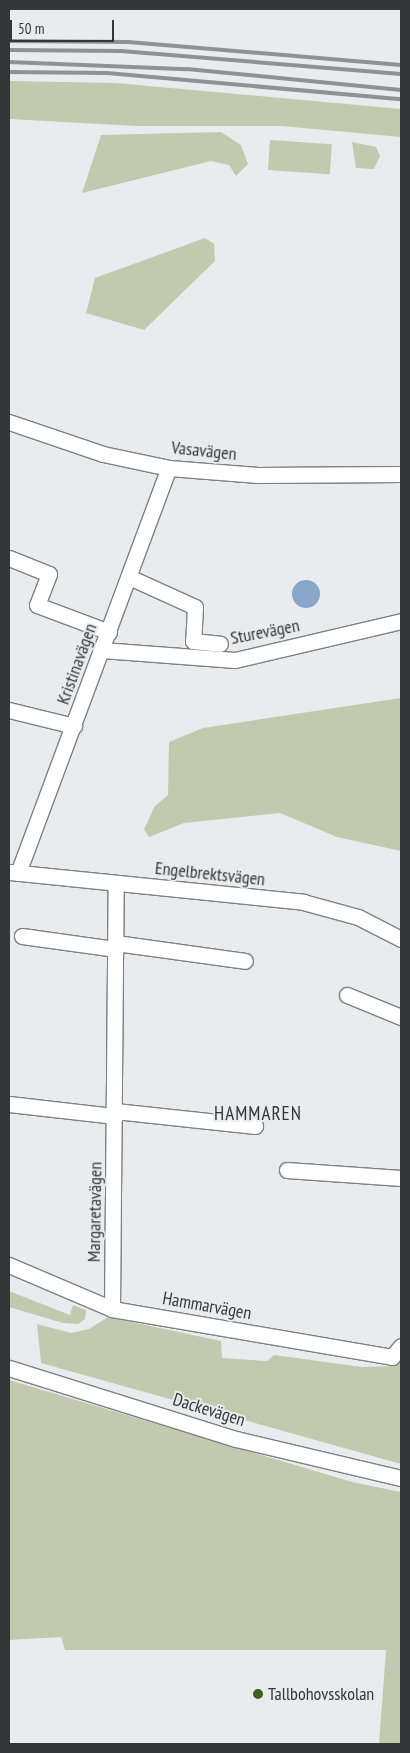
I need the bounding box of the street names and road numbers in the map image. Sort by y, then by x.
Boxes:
street label: Vasavägen [170,437,238,465]
street label: Sturevägen [229,615,301,649]
street label: Kristinavägen [52,621,102,707]
street label: Engelbrektsvägen [154,857,266,891]
street label: Margaretavägen [83,1162,107,1262]
street label: Hammarvägen [161,1288,253,1324]
street label: Dackevägen [170,1389,248,1431]

